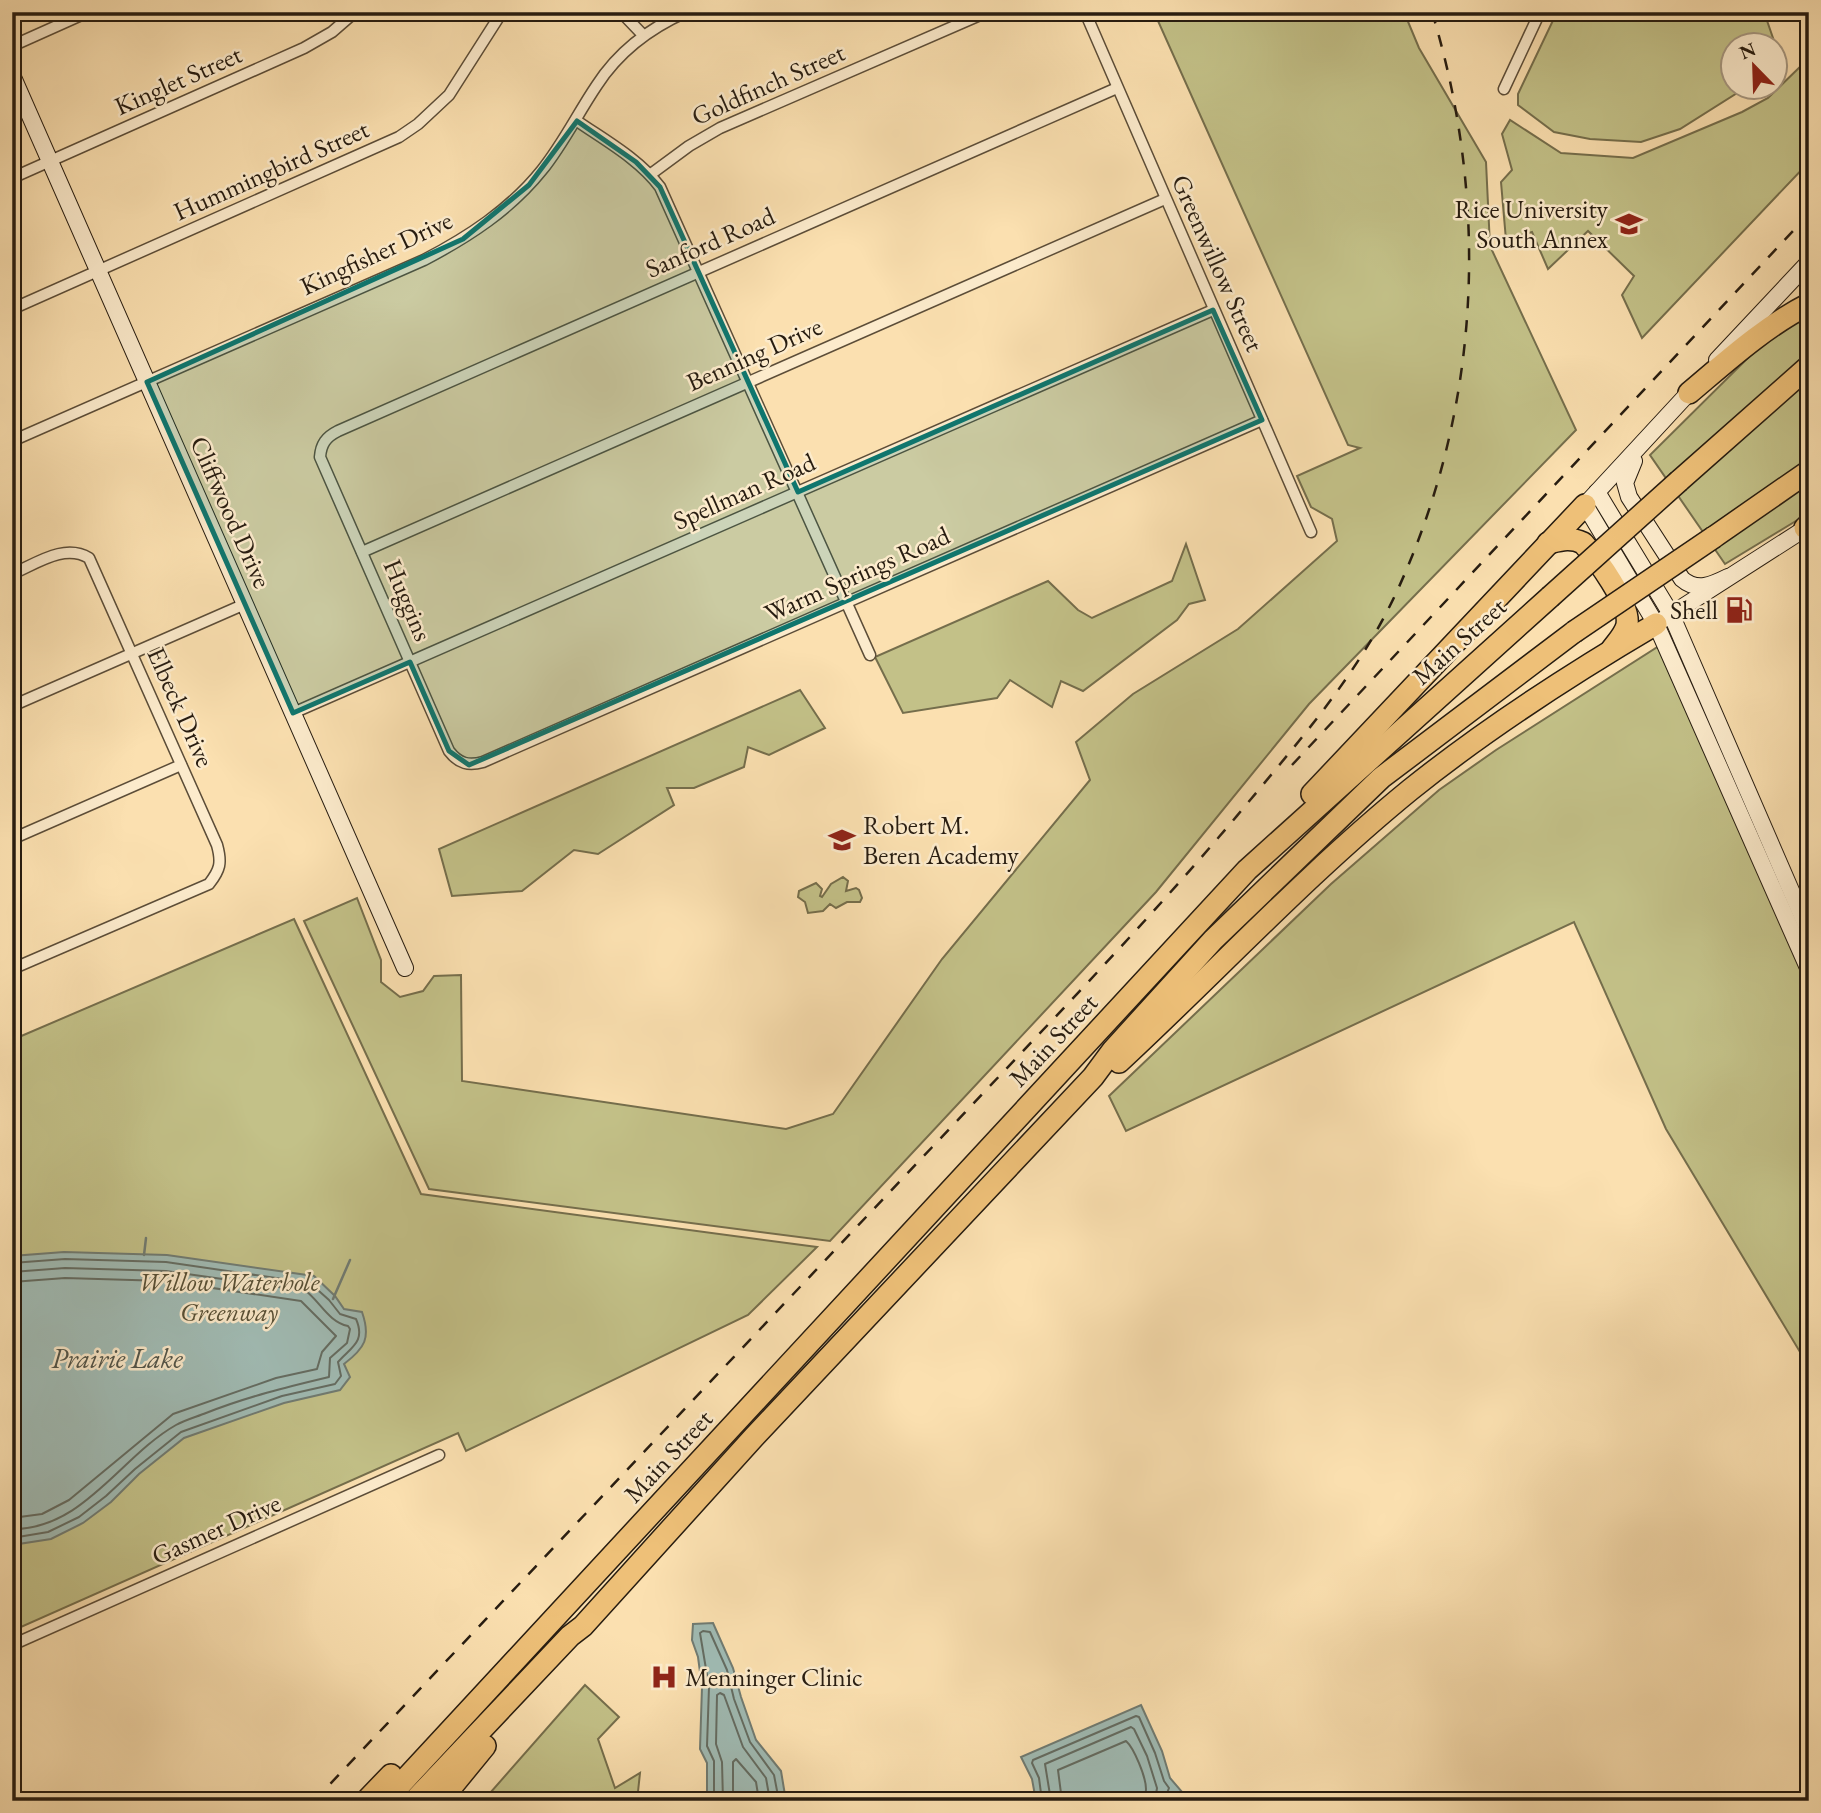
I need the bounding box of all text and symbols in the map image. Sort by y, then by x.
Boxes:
north arrow [1720,32,1790,102]
street label: Goldfinch Street [686,35,850,133]
text: N [1736,36,1760,65]
street label: Kinglet Street [109,37,247,123]
street label: Hummingbird Street [168,112,374,228]
street label: Greenwillow Street [1164,169,1272,357]
place label: Rice University South Annex [1455,192,1609,256]
street label: Sanford Road [640,198,781,286]
street label: Kingfisher Drive [295,203,457,303]
school or university icon: Rice University South Annex [1614,209,1644,239]
street label: Benning Drive [681,309,827,399]
street label: Cliffwood Drive [182,431,280,593]
street label: Spellman Road [668,444,821,537]
street label: Warm Springs Road [759,518,956,630]
street label: Huggins [376,554,440,646]
street label: Main Street [1405,590,1513,692]
place label: Shell [1670,593,1718,627]
fuel station icon: Shell [1724,595,1754,625]
street label: Elbeck Drive [140,642,222,772]
place label: Robert M. Beren Academy [863,808,1019,872]
school or university icon: Robert M. Beren Academy [827,825,857,855]
street label: Main Street [1001,986,1105,1094]
park label: Willow Waterhole Greenway [138,1265,321,1329]
water label: Prairie Lake [51,1340,183,1376]
street label: Main Street [616,1402,720,1510]
street label: Gasmer Drive [146,1486,286,1572]
place label: Menninger Clinic [685,1660,863,1694]
hospital icon: Menninger Clinic [649,1662,679,1692]

